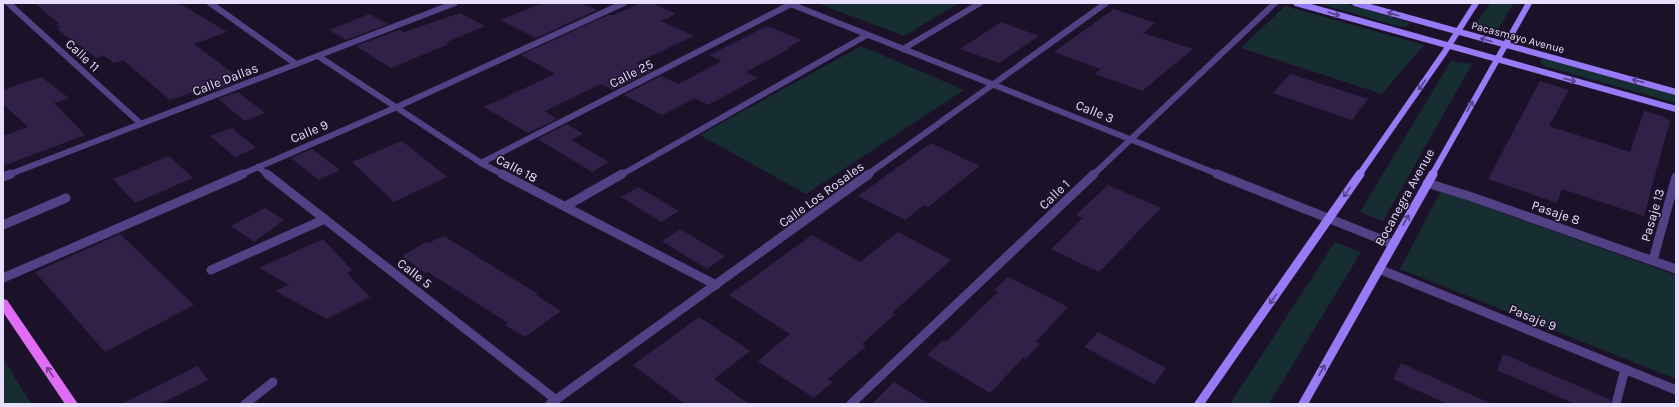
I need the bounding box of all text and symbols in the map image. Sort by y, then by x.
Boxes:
one-way arrow [1387,10,1400,17]
one-way arrow [1327,11,1340,18]
street label: Pacasmayo Avenue [1470,19,1566,56]
one-way arrow [1480,35,1493,43]
street label: Calle 11 [63,36,103,75]
street label: Calle 25 [607,56,656,91]
street label: Calle Dallas [190,60,260,99]
one-way arrow [1563,77,1576,84]
one-way arrow [1632,77,1645,84]
one-way arrow [1418,80,1426,91]
street label: Calle 3 [1074,97,1116,126]
one-way arrow [1466,101,1474,113]
street label: Calle 9 [288,117,330,146]
street label: Bocanegra Avenue [1372,146,1437,248]
street label: Calle 18 [494,152,540,185]
street label: Calle Los Rosales [776,158,867,230]
street label: Calle 1 [1036,176,1073,212]
one-way arrow [1343,186,1351,197]
street label: Pasaje 13 [1638,187,1667,243]
street label: Pasaje 8 [1530,197,1582,228]
one-way arrow [1403,214,1411,226]
street label: Calle 5 [395,255,435,291]
one-way arrow [1269,293,1277,304]
street label: Pasaje 9 [1507,301,1559,334]
one-way arrow [1319,364,1327,376]
one-way arrow [46,367,54,378]

